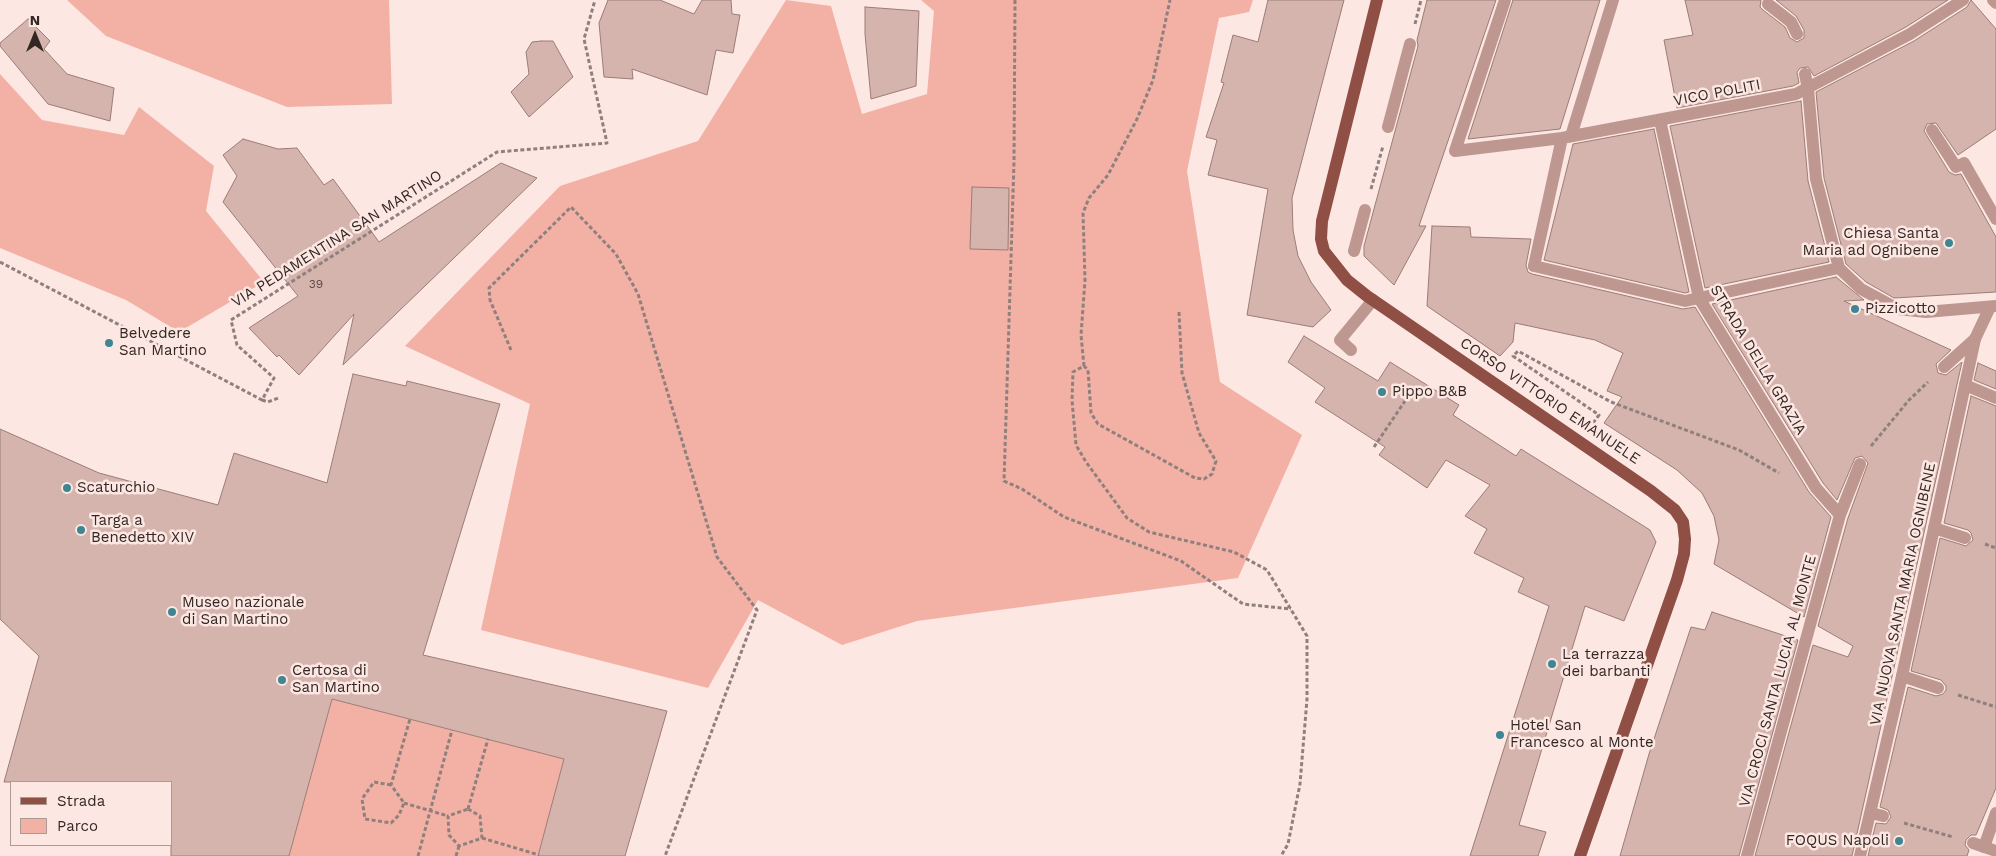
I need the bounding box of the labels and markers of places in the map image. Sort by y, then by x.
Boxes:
place label: Chiesa Santa Maria ad Ognibene [1803,225,1939,260]
marker: Chiesa Santa Maria ad Ognibene [1943,237,1955,249]
place label: Pizzicotto [1865,300,1936,318]
marker: Pizzicotto [1849,303,1861,315]
place label: Belvedere San Martino [119,325,207,360]
marker: Belvedere San Martino [103,337,115,349]
place label: Pippo B&B [1392,383,1467,401]
marker: Pippo B&B [1376,386,1388,398]
place label: Scaturchio [77,479,155,497]
marker: Scaturchio [61,482,73,494]
place label: Targa a Benedetto XIV [91,512,194,547]
marker: Targa a Benedetto XIV [75,524,87,536]
place label: Museo nazionale di San Martino [182,594,304,629]
marker: Museo nazionale di San Martino [166,606,178,618]
place label: La terrazza dei barbanti [1562,646,1651,681]
marker: La terrazza dei barbanti [1546,658,1558,670]
place label: Certosa di San Martino [292,662,380,697]
marker: Certosa di San Martino [276,674,288,686]
place label: Hotel San Francesco al Monte [1510,717,1654,752]
marker: Hotel San Francesco al Monte [1494,729,1506,741]
place label: FOQUS Napoli [1786,832,1889,850]
marker: FOQUS Napoli [1893,835,1905,847]

